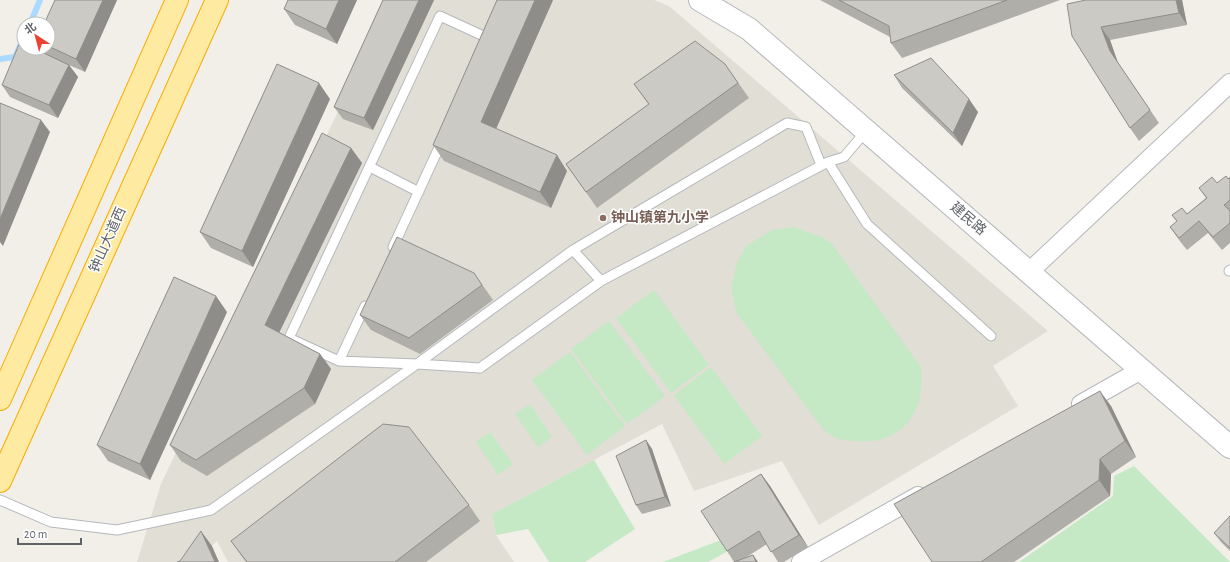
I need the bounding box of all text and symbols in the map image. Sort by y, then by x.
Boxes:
north arrow [16,16,56,56]
text: 北 [23,21,38,36]
street label: 建民路 [948,199,989,238]
street label: 钟山大道西 [86,205,129,275]
place label: 钟山镇第九小学 [611,209,709,225]
marker: 钟山镇第九小学 [598,213,608,223]
scale bar [18,520,81,546]
text: 20 m [24,528,47,540]

